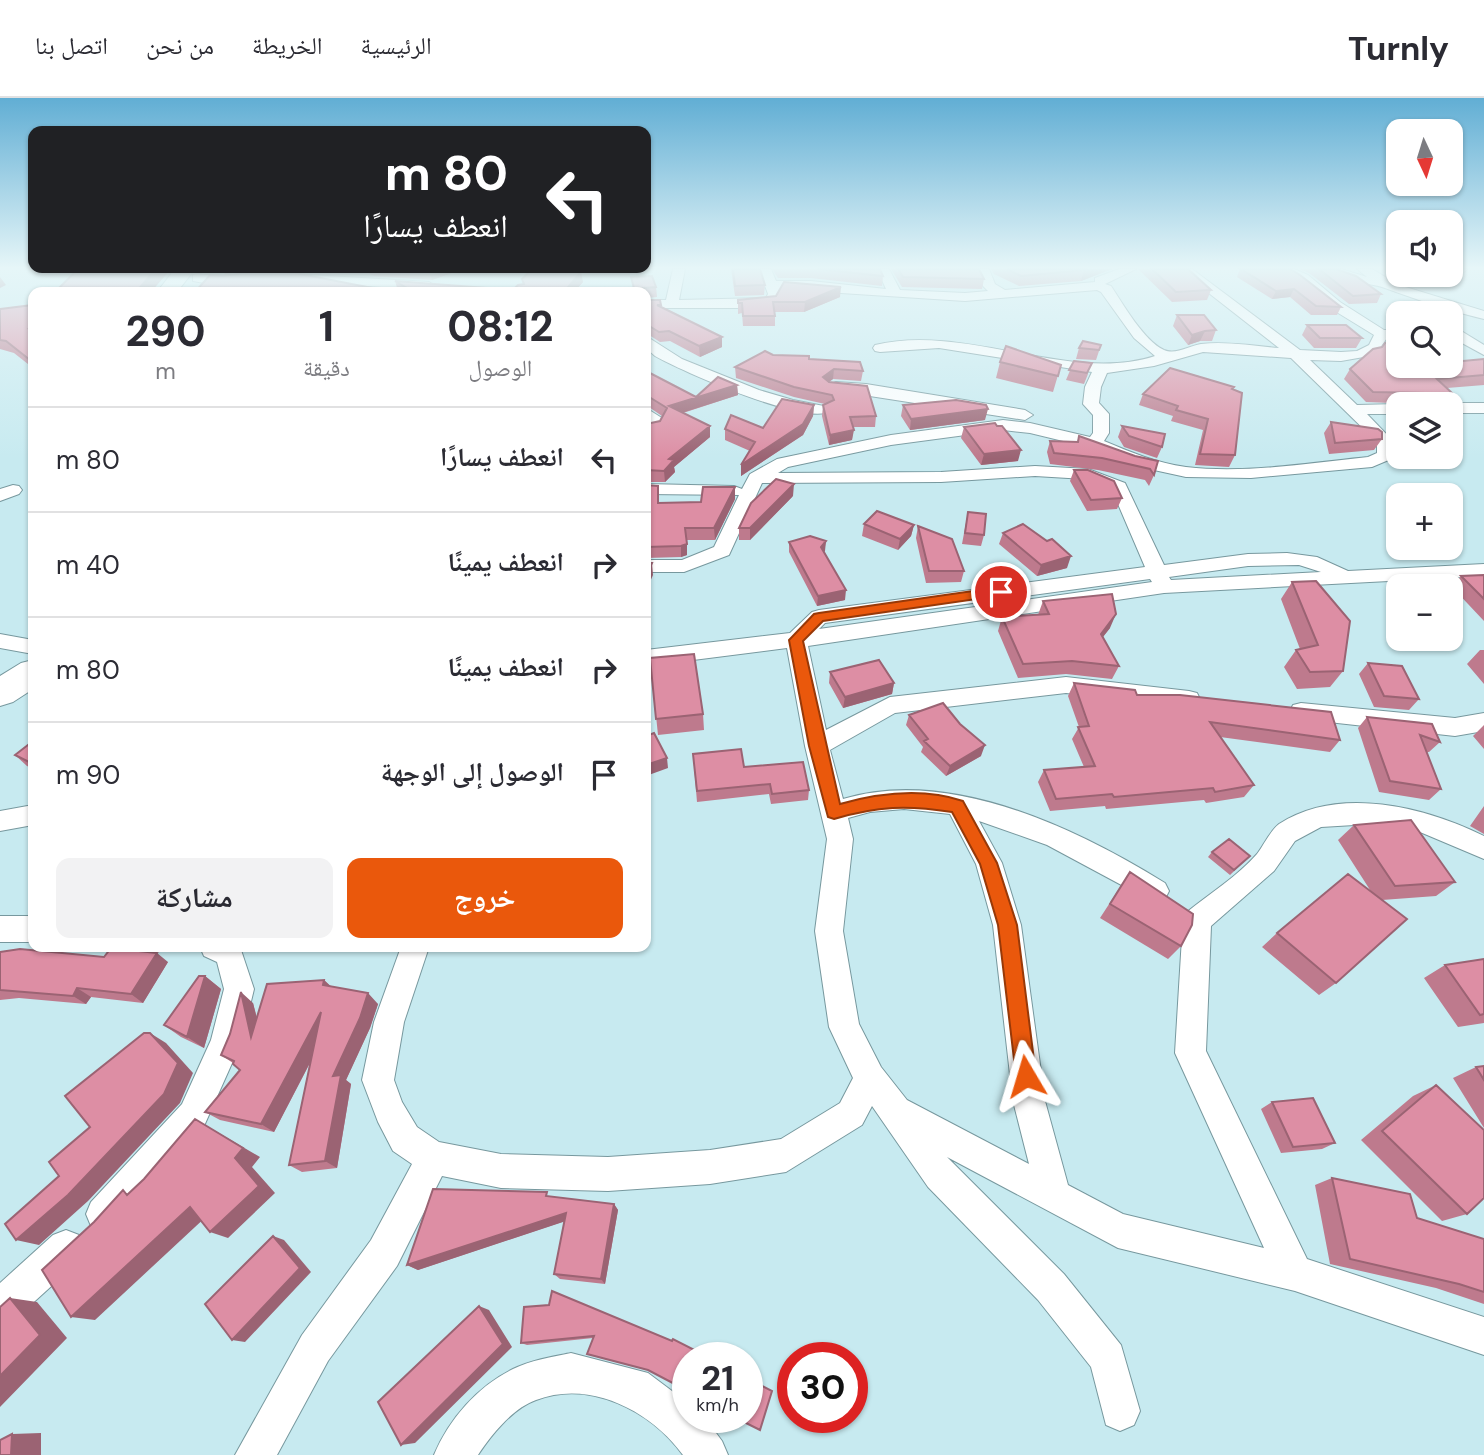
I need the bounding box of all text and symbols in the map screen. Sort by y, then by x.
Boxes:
text: Turnly [1348,27,1449,70]
text: اتصل بنا [35,30,108,61]
text: من نحن [146,30,214,61]
text: الخريطة [252,30,323,61]
text: الرئيسية [361,30,432,61]
north arrow [1386,119,1463,196]
map controls [1386,119,1463,651]
text: 80 m [385,141,508,205]
icon: left [532,154,623,245]
text: انعطف يسارًا [363,205,508,247]
button: sound [1386,210,1463,287]
text: 1 [319,299,334,354]
text: 08:12 [447,299,554,354]
button: search [1386,301,1463,378]
text: 290 [125,304,206,359]
text: دقيقة [303,353,350,383]
text: الوصول [469,353,532,383]
text: m [155,356,176,386]
button: layers [1386,392,1463,469]
text: انعطف يسارًا [440,440,564,474]
icon: left [585,441,623,479]
text: 80 m [56,443,120,477]
button: + [1386,483,1463,560]
text: انعطف يمينًا [448,545,564,579]
icon: right [585,546,623,584]
text: 40 m [56,548,120,582]
pin [971,562,1031,622]
icon: arrive [982,573,1020,611]
button: − [1386,574,1463,651]
text: انعطف يمينًا [448,650,564,684]
icon: right [585,651,623,689]
text: 80 m [56,653,120,687]
text: الوصول إلى الوجهة [381,755,564,789]
icon: arrive [585,756,623,794]
text: 90 m [56,758,120,792]
button: مشاركة [56,858,333,938]
button: خروج [347,858,623,938]
position arrow [989,1039,1063,1113]
speed limit sign: 30 [777,1342,868,1433]
text: 21 [701,1355,734,1401]
text: km/h [696,1393,739,1417]

